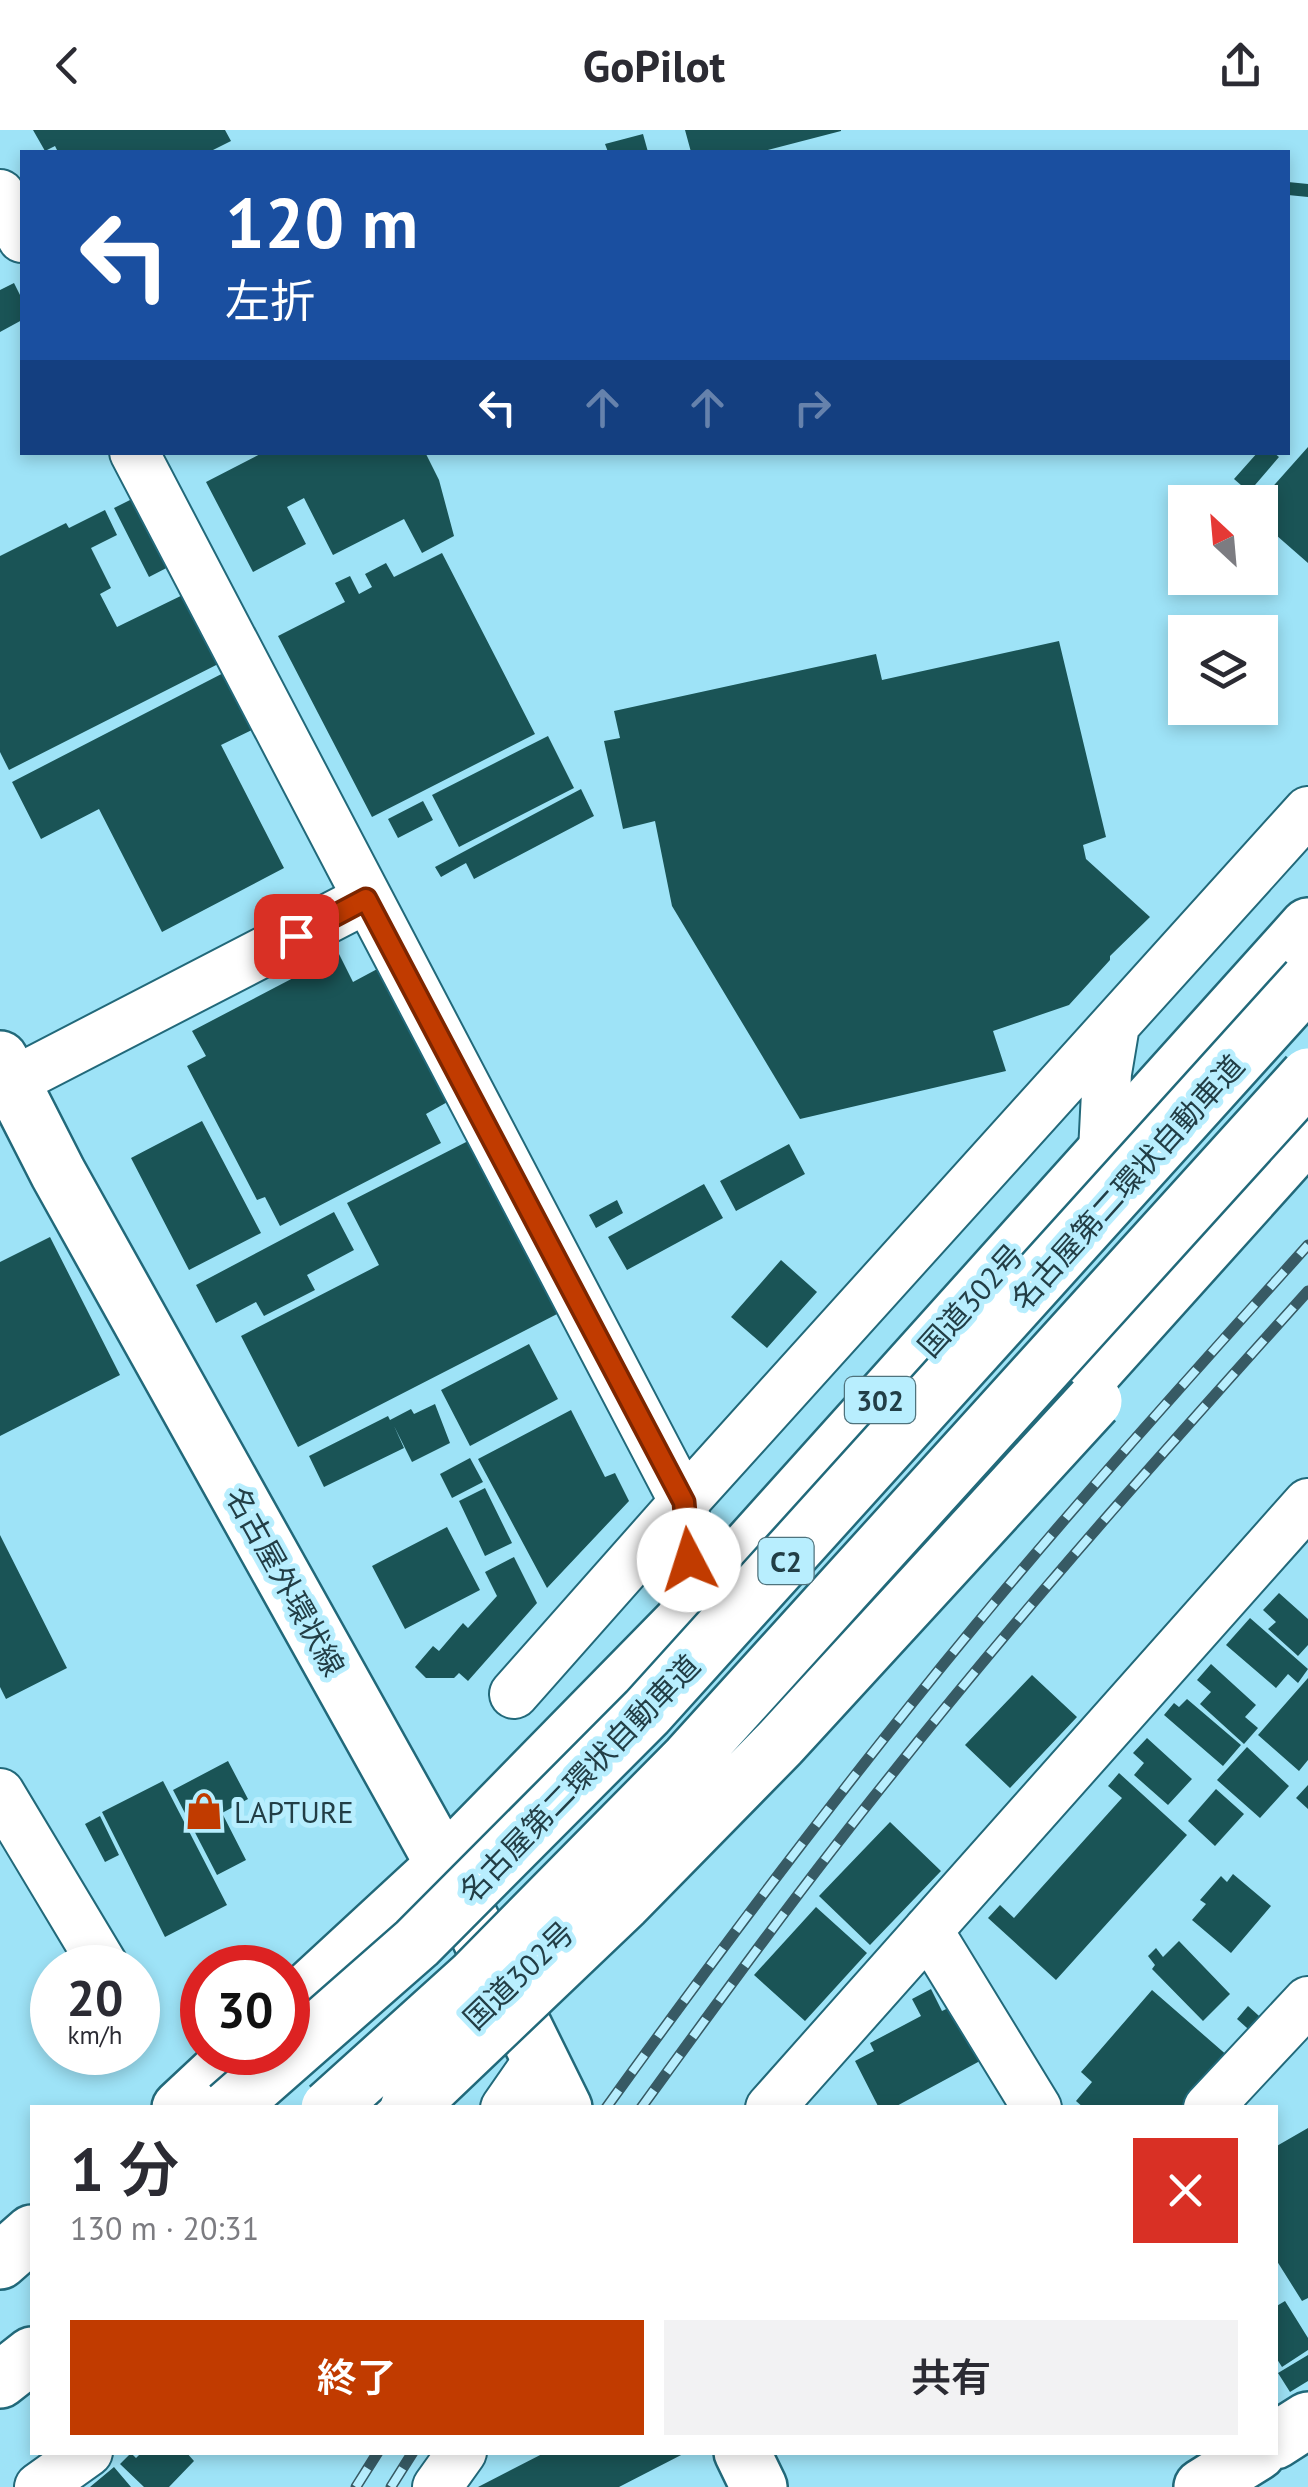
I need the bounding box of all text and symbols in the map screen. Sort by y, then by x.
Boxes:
text: GoPilot [583,36,725,94]
icon: back [40,38,95,93]
icon: share [1213,38,1268,93]
text: 120 m [225,177,418,267]
icon: left [60,190,190,320]
text: 左折 [225,271,315,329]
icon: left [470,380,525,435]
icon: ahead [575,380,630,435]
icon: ahead [680,380,735,435]
icon: right [785,380,840,435]
north arrow [1168,485,1278,595]
map controls [1168,485,1278,725]
button: layers [1168,615,1278,725]
pin [254,894,339,979]
icon: arrive [269,909,324,964]
street label: 名古屋第二環状自動車道 [1002,1046,1252,1318]
street label: 国道302号 [909,1235,1031,1365]
road number: 302 [845,1377,915,1423]
street label: 名古屋外環状線 [218,1480,354,1682]
position arrow [637,1508,741,1612]
road number: C2 [758,1538,814,1584]
street label: 名古屋第二環状自動車道 [450,1646,708,1910]
shop icon: LAPTURE [183,1790,225,1832]
place label: LAPTURE [234,1792,354,1831]
street label: 国道302号 [454,1913,582,2037]
speed limit sign: 30 [180,1945,310,2075]
text: 20 [67,1965,123,2030]
text: km/h [68,2019,122,2051]
text: 1 分 [70,2130,179,2208]
button: close [1133,2138,1238,2243]
text: 130 m · 20:31 [70,2207,259,2249]
button: 終了 [70,2320,644,2435]
button: 共有 [664,2320,1238,2435]

